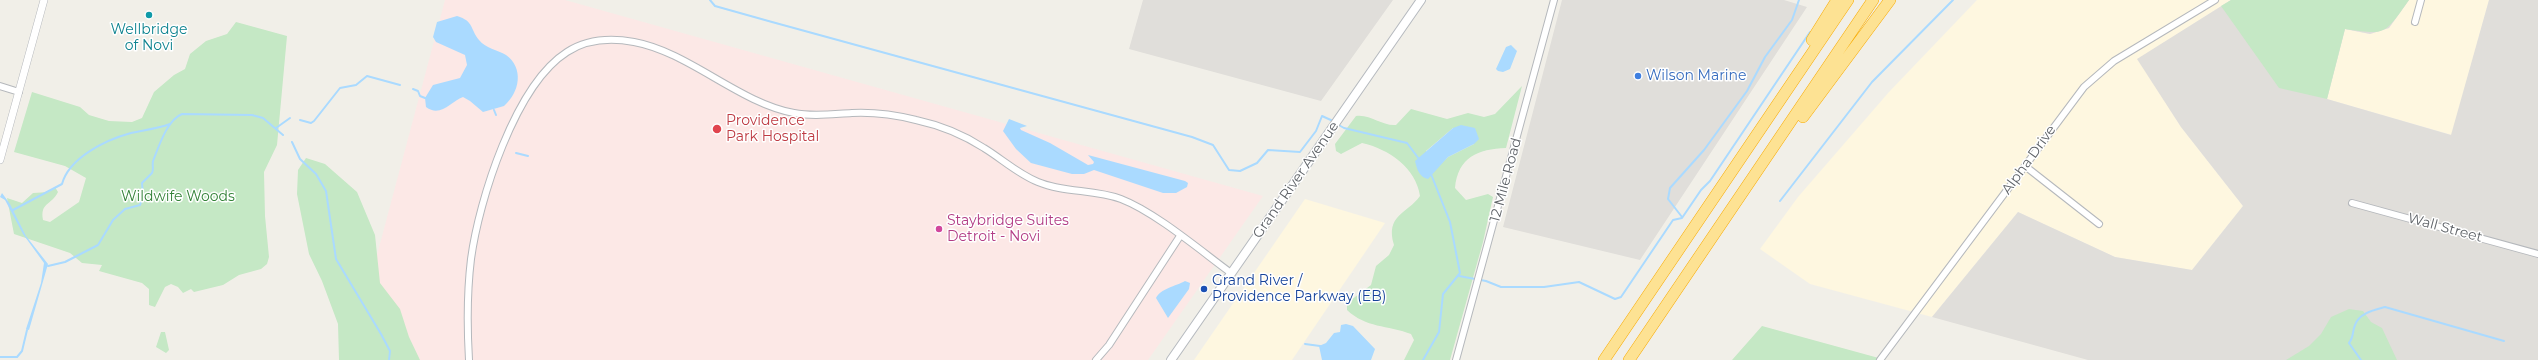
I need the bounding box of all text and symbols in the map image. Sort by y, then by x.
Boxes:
marker: Wellbridge of Novi [144,10,154,20]
place label: Wellbridge of Novi [110,22,188,54]
place label: Wilson Marine [1646,68,1746,84]
marker: Wilson Marine [1633,71,1643,81]
place label: Providence Park Hospital [726,113,819,146]
street label: Grand River Avenue [1249,118,1343,242]
street label: Alpha Drive [1998,122,2060,198]
marker: Providence Park Hospital [711,123,723,135]
street label: 12 Mile Road [1487,136,1525,224]
park label: Wildwife Woods [121,189,235,205]
street label: Wall Street [2406,210,2484,246]
place label: Staybridge Suites Detroit - Novi [947,213,1069,246]
marker: Staybridge Suites Detroit - Novi [934,224,944,234]
place label: Grand River / Providence Parkway (EB) [1212,273,1386,306]
marker: Grand River / Providence Parkway (EB) [1199,284,1209,294]

